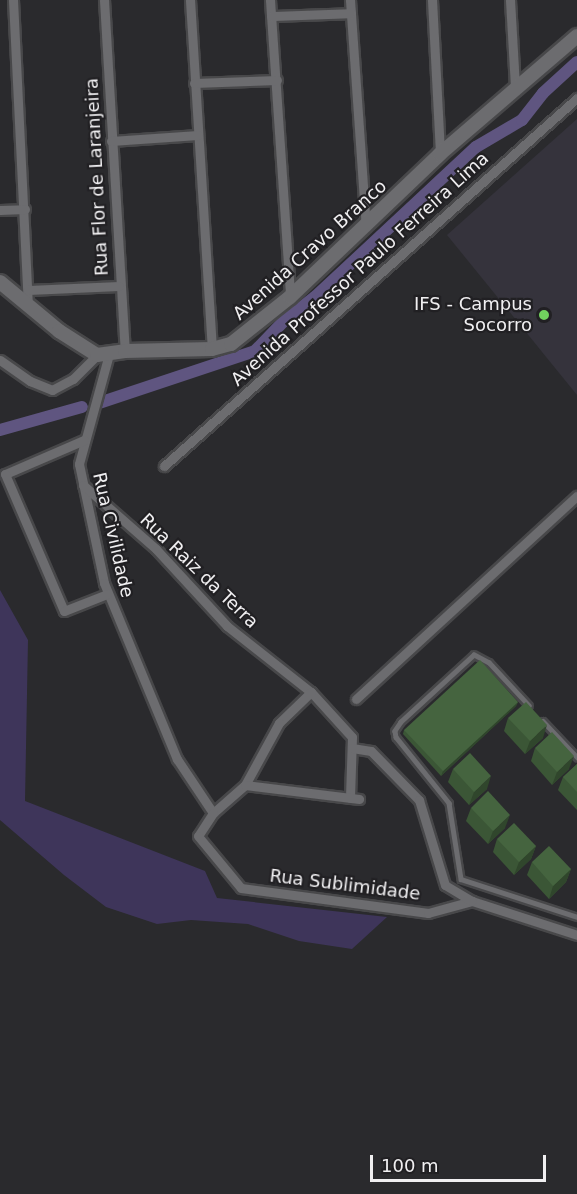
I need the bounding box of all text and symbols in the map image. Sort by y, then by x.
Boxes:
street label: Rua Flor de Laranjeira [81,78,113,276]
street label: Avenida Professor Paulo Ferreira Lima [227,148,493,390]
street label: Avenida Cravo Branco [229,175,391,325]
place label: IFS - Campus Socorro [414,294,532,336]
marker: IFS - Campus Socorro [537,308,551,322]
street label: Rua Civilidade [88,470,138,600]
street label: Rua Raiz da Terra [135,509,263,633]
street label: Rua Sublimidade [268,865,422,905]
scale bar [373,1143,548,1181]
text: 100 m [381,1155,439,1176]

